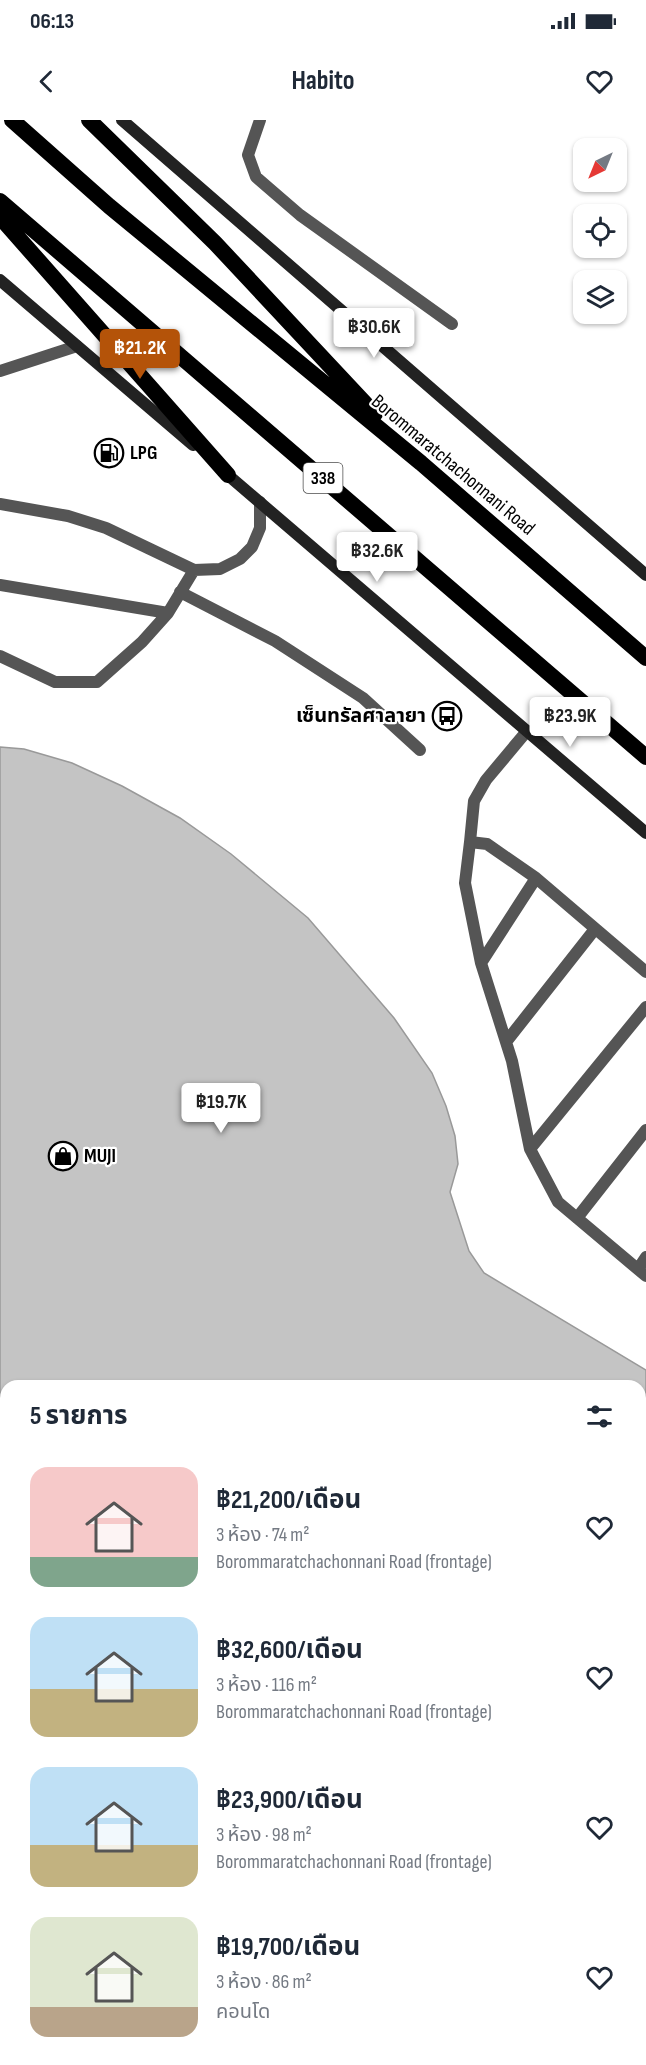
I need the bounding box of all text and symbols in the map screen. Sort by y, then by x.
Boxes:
text: 06:13 [30,8,74,35]
icon: back [30,65,63,98]
text: Habito [291,65,355,97]
icon: heart [583,65,616,98]
north arrow [573,138,627,192]
map controls [573,138,627,324]
button: locate [573,204,627,258]
button: layers [573,270,627,324]
pin: ฿30.6K [325,308,423,359]
text: ฿30.6K [347,315,401,339]
pin: ฿21.2K [91,329,189,380]
text: ฿21.2K [114,336,166,360]
street label: Borommaratchachonnani Road [366,390,540,540]
fuel station icon: LPG [93,437,125,469]
place label: LPG [130,441,157,465]
road number: 338 [304,463,342,493]
pin: ฿32.6K [328,532,426,583]
text: ฿32.6K [351,539,403,563]
pin: ฿23.9K [521,697,619,748]
bus stop icon: เซ็นทรัลศาลายา [431,700,463,732]
place label: เซ็นทรัลศาลายา [296,704,426,728]
text: ฿23.9K [544,704,596,728]
pin: ฿19.7K [172,1083,270,1134]
text: ฿19.7K [195,1090,247,1114]
shop icon: MUJI [47,1140,79,1172]
place label: MUJI [84,1144,116,1168]
icon: filters [583,1400,616,1433]
text: 5 รายการ [30,1401,127,1432]
text: ฿21,200/เดือน [216,1485,361,1516]
icon: home [78,1491,150,1563]
icon: heart [583,1511,616,1544]
text: 3 ห้อง · 74 m² [216,1523,309,1547]
text: Borommaratchachonnani Road (frontage) [216,1550,492,1574]
text: ฿32,600/เดือน [216,1635,363,1666]
icon: home [78,1641,150,1713]
icon: heart [583,1661,616,1694]
text: 3 ห้อง · 116 m² [216,1673,317,1697]
text: Borommaratchachonnani Road (frontage) [216,1700,492,1724]
text: ฿23,900/เดือน [216,1785,363,1816]
icon: home [78,1791,150,1863]
icon: heart [583,1811,616,1844]
text: 3 ห้อง · 98 m² [216,1823,312,1847]
text: Borommaratchachonnani Road (frontage) [216,1850,492,1874]
text: ฿19,700/เดือน [216,1932,360,1963]
icon: home [78,1941,150,2013]
icon: heart [583,1961,616,1994]
text: 3 ห้อง · 86 m² [216,1970,312,1994]
text: คอนโด [216,2000,270,2024]

